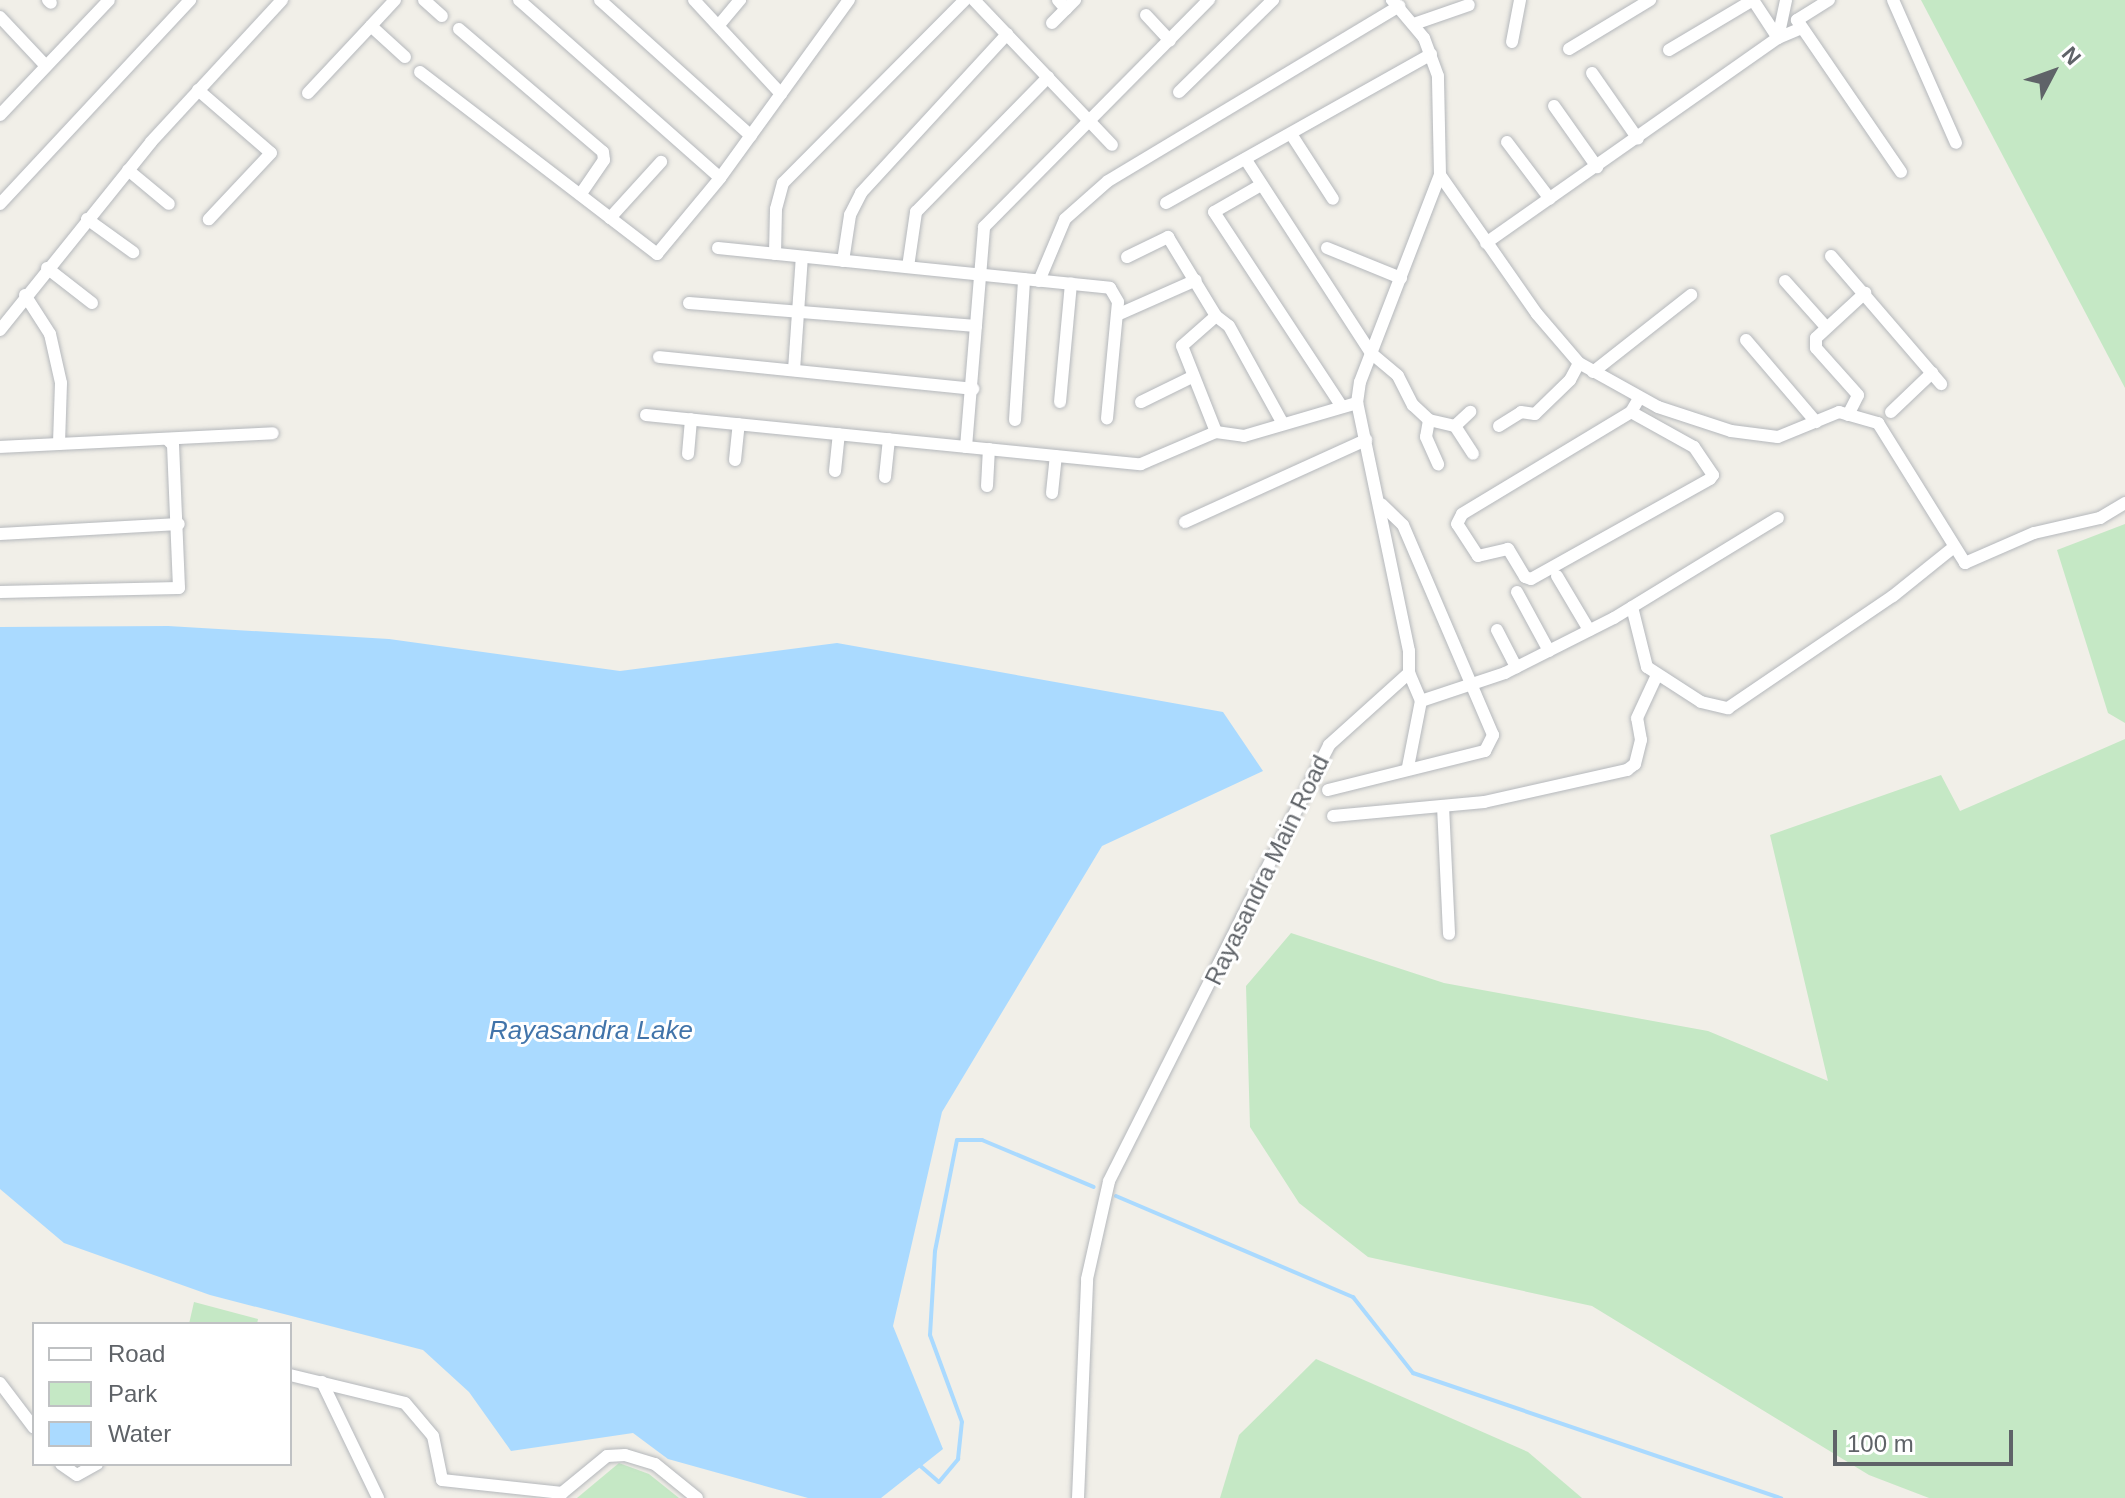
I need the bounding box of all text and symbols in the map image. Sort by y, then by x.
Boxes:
north arrow [2013,32,2093,112]
text: N [2057,42,2086,70]
street label: Rayasandra Main Road [1199,750,1335,990]
water label: Rayasandra Lake [489,1015,693,1047]
legend [32,1322,292,1466]
text: Road [108,1340,165,1367]
text: Park [108,1380,157,1407]
scale bar [1837,1414,2017,1464]
text: Water [108,1420,171,1447]
text: 100 m [1847,1430,1914,1457]

